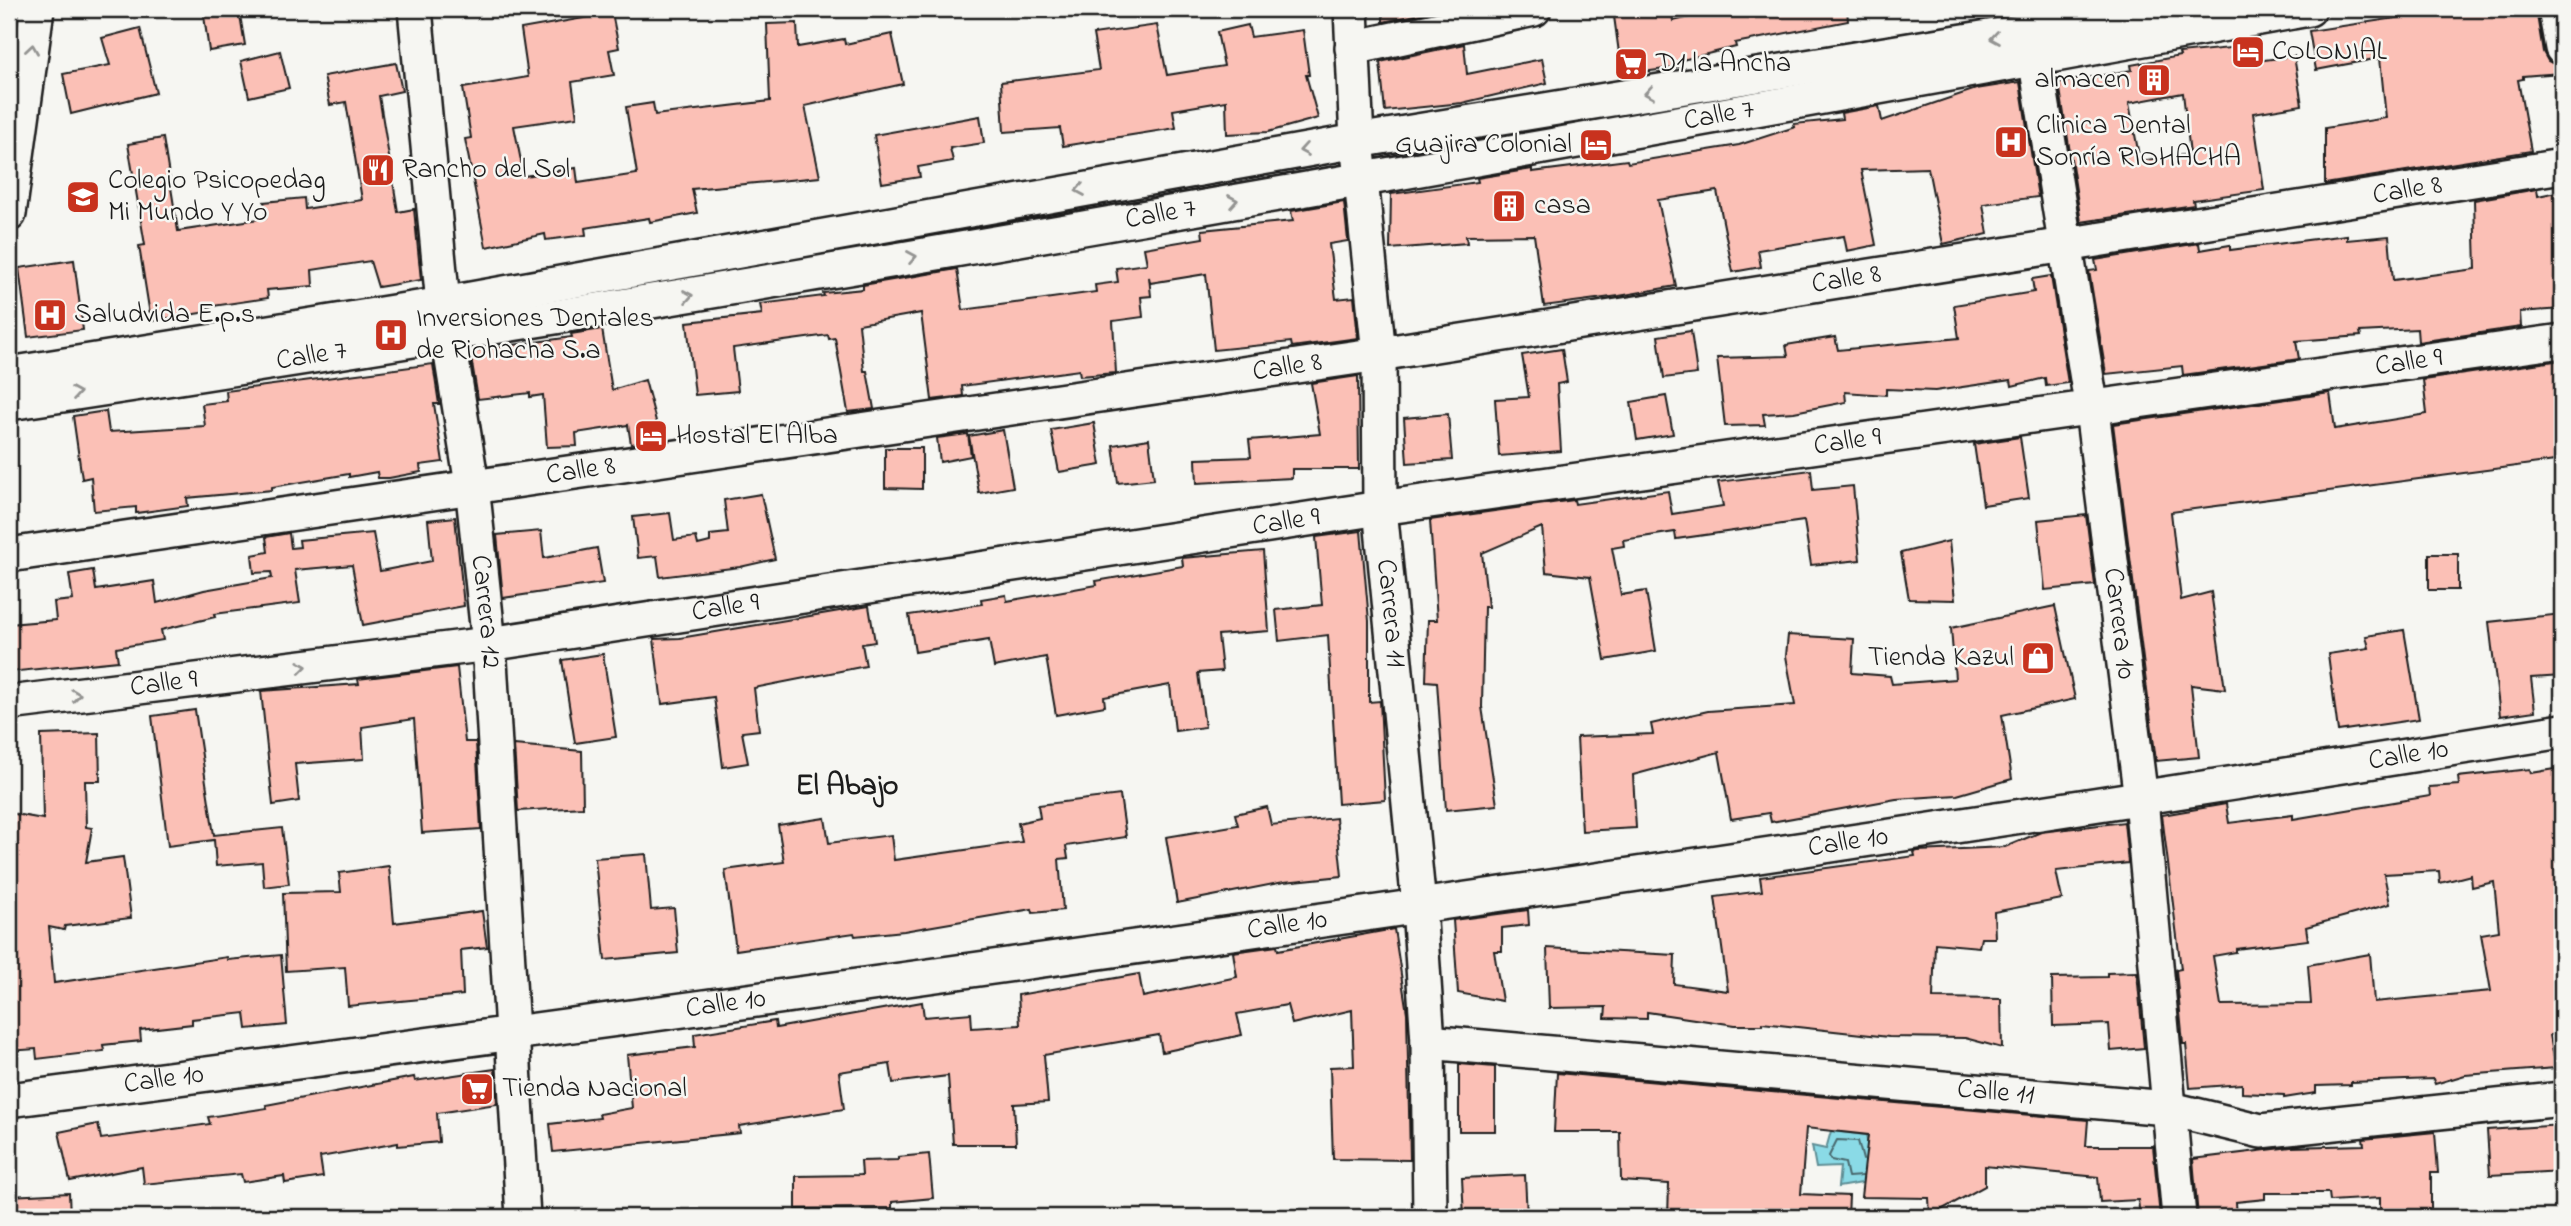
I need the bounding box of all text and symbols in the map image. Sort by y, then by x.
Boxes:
one-way arrow [1989,30,2001,45]
place label: COLONIAL [2272,32,2387,73]
hotel icon: COLONIAL [2229,33,2267,71]
one-way arrow [24,44,39,55]
place label: D1 la Ancha [1655,44,1791,85]
supermarket icon: D1 la Ancha [1612,45,1650,83]
place label: almacen [2035,60,2130,101]
building icon: almacen [2135,61,2173,99]
one-way arrow [1643,86,1655,101]
street label: Calle 7 [1680,89,1758,142]
place label: Clinica Dental Sonría RIOHACHA [2036,106,2241,179]
hospital icon: Clinica Dental Sonría RIOHACHA [1992,123,2030,161]
place label: Guajira Colonial [1395,125,1572,166]
hotel icon: Guajira Colonial [1577,126,1615,164]
one-way arrow [1298,142,1310,157]
place label: Rancho del Sol [402,150,570,191]
restaurant icon: Rancho del Sol [359,151,397,189]
place label: Colegio Psicopedag Mi Mundo Y Yo [108,161,326,234]
street label: Calle 8 [2370,165,2445,216]
school or university icon: Colegio Psicopedag Mi Mundo Y Yo [64,178,102,216]
one-way arrow [1074,182,1086,197]
place label: casa [1534,186,1591,227]
building icon: casa [1490,187,1528,225]
street label: Calle 7 [1122,188,1200,241]
one-way arrow [1227,195,1239,210]
one-way arrow [906,250,918,265]
street label: Calle 8 [1809,254,1884,305]
one-way arrow [682,289,694,304]
place label: Saludvida E.p.s [74,295,255,336]
hospital icon: Saludvida E.p.s [31,296,69,334]
place label: Inversiones Dentales de Riohacha S.a [416,299,654,372]
hospital icon: Inversiones Dentales de Riohacha S.a [372,316,410,354]
street label: Calle 7 [273,330,350,382]
street label: Calle 9 [2372,338,2446,388]
street label: Calle 8 [1250,342,1325,393]
one-way arrow [70,386,82,401]
place label: Hostal El Alba [676,416,838,457]
hotel icon: Hostal El Alba [632,417,670,455]
street label: Calle 9 [1811,417,1884,467]
street label: Calle 8 [543,446,618,496]
street label: Calle 9 [1249,497,1323,548]
street label: Carrera 12 [459,553,511,670]
street label: Carrera 11 [1365,557,1416,670]
street label: Carrera 10 [2092,565,2146,682]
street label: Calle 9 [689,582,763,633]
place label: Tienda Kazul [1868,638,2014,679]
shop icon: Tienda Kazul [2019,639,2057,677]
street label: Calle 9 [128,659,201,708]
one-way arrow [296,660,308,675]
one-way arrow [71,687,82,702]
street label: Calle 10 [2365,729,2451,782]
district label: El Abajo [796,765,898,809]
street label: Calle 10 [1805,816,1891,869]
street label: Calle 10 [1244,899,1330,951]
street label: Calle 10 [683,978,768,1030]
street label: Calle 10 [121,1054,206,1105]
place label: Tienda Nacional [502,1069,687,1110]
street label: Calle 11 [1955,1069,2036,1117]
supermarket icon: Tienda Nacional [458,1070,496,1108]

